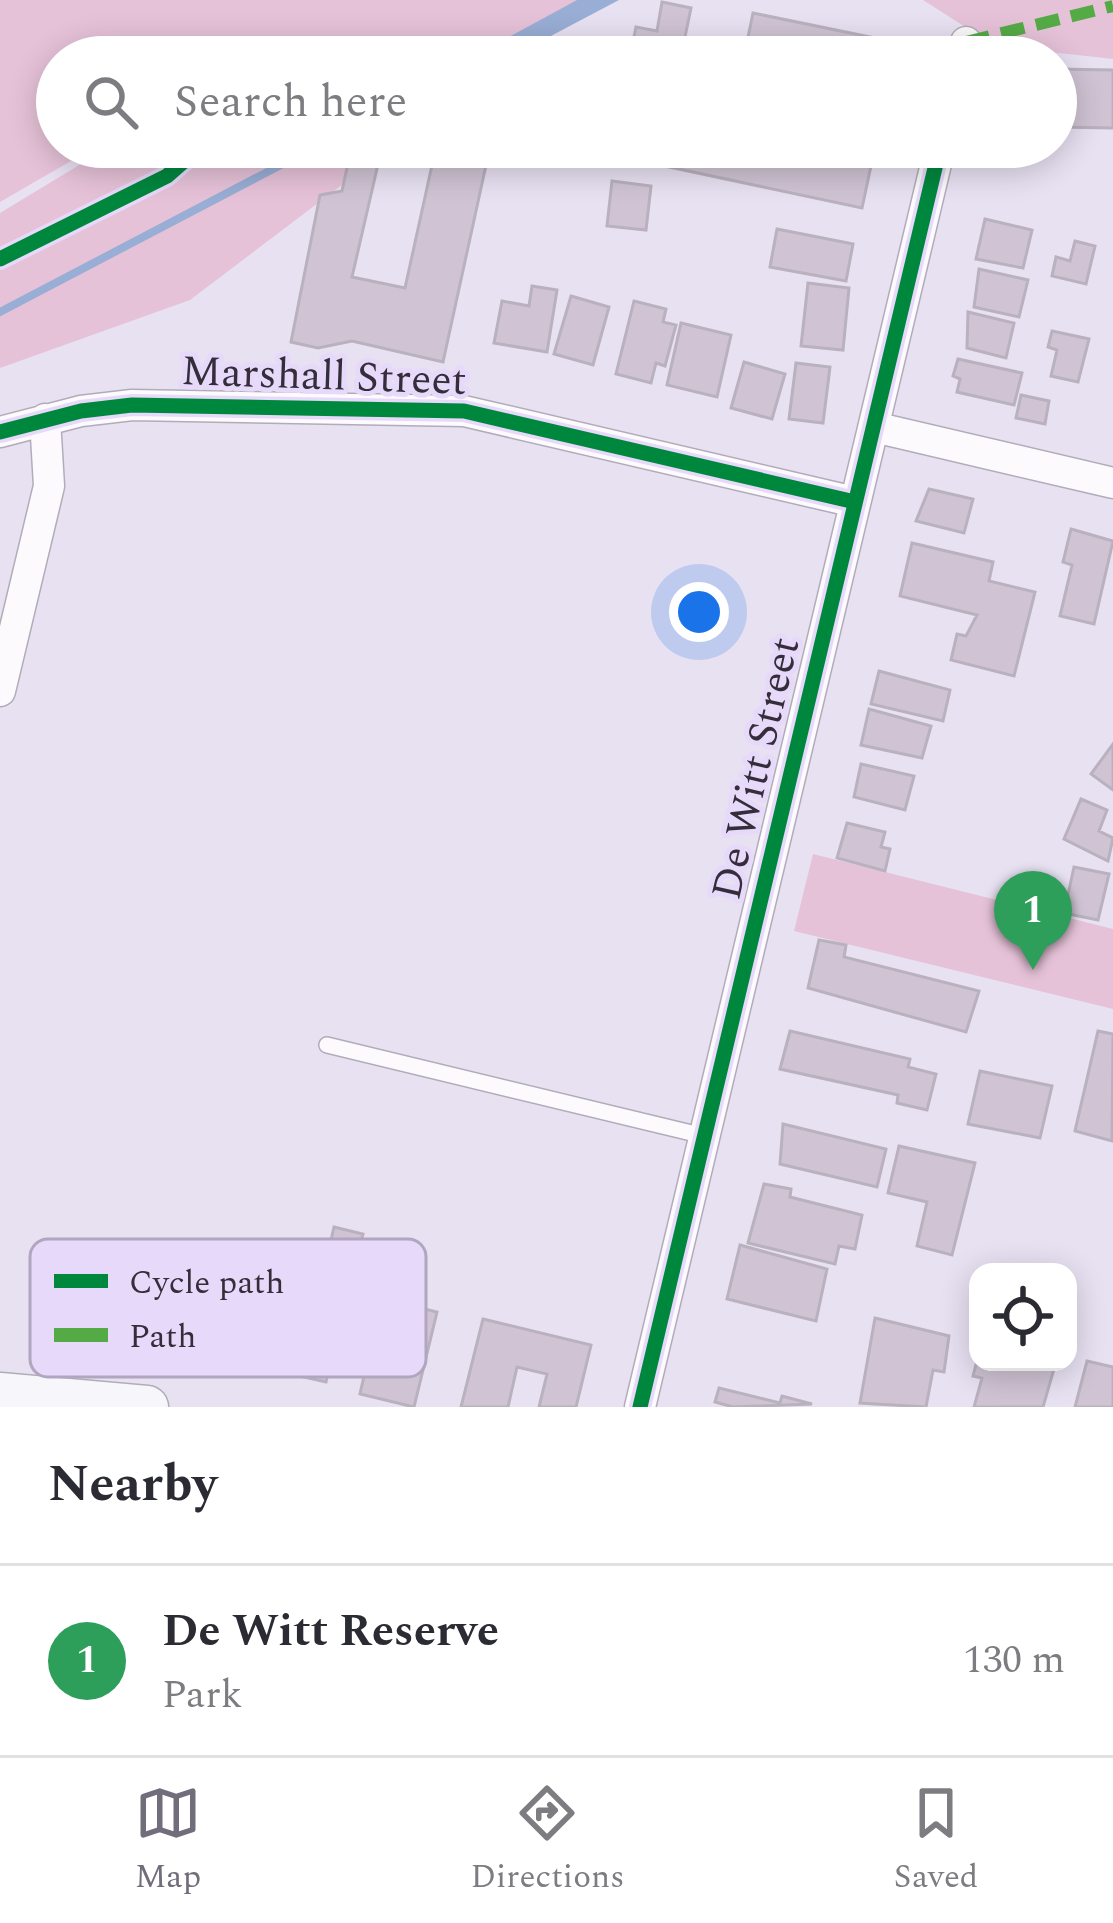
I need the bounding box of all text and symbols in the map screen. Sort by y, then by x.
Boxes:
search box [36,36,1077,168]
text: Search here [174,68,407,137]
icon: search [78,69,144,135]
street label: Marshall Street [180,340,468,413]
your location [669,582,729,642]
street label: De Witt Street [696,631,817,906]
pin: 1 [994,871,1072,970]
legend [30,1239,426,1377]
text: Cycle path [129,1258,284,1308]
map controls [969,1263,1077,1371]
button: locate [969,1263,1077,1371]
text: Path [129,1312,196,1362]
text: Nearby [48,1446,217,1524]
text: De Witt Reserve [162,1597,499,1666]
text: 1 [76,1631,98,1690]
text: 130 m [963,1631,1065,1690]
text: Park [162,1666,242,1725]
tab: Map [135,1780,201,1902]
tab: Directions [470,1780,624,1902]
tab: Saved [894,1780,978,1902]

